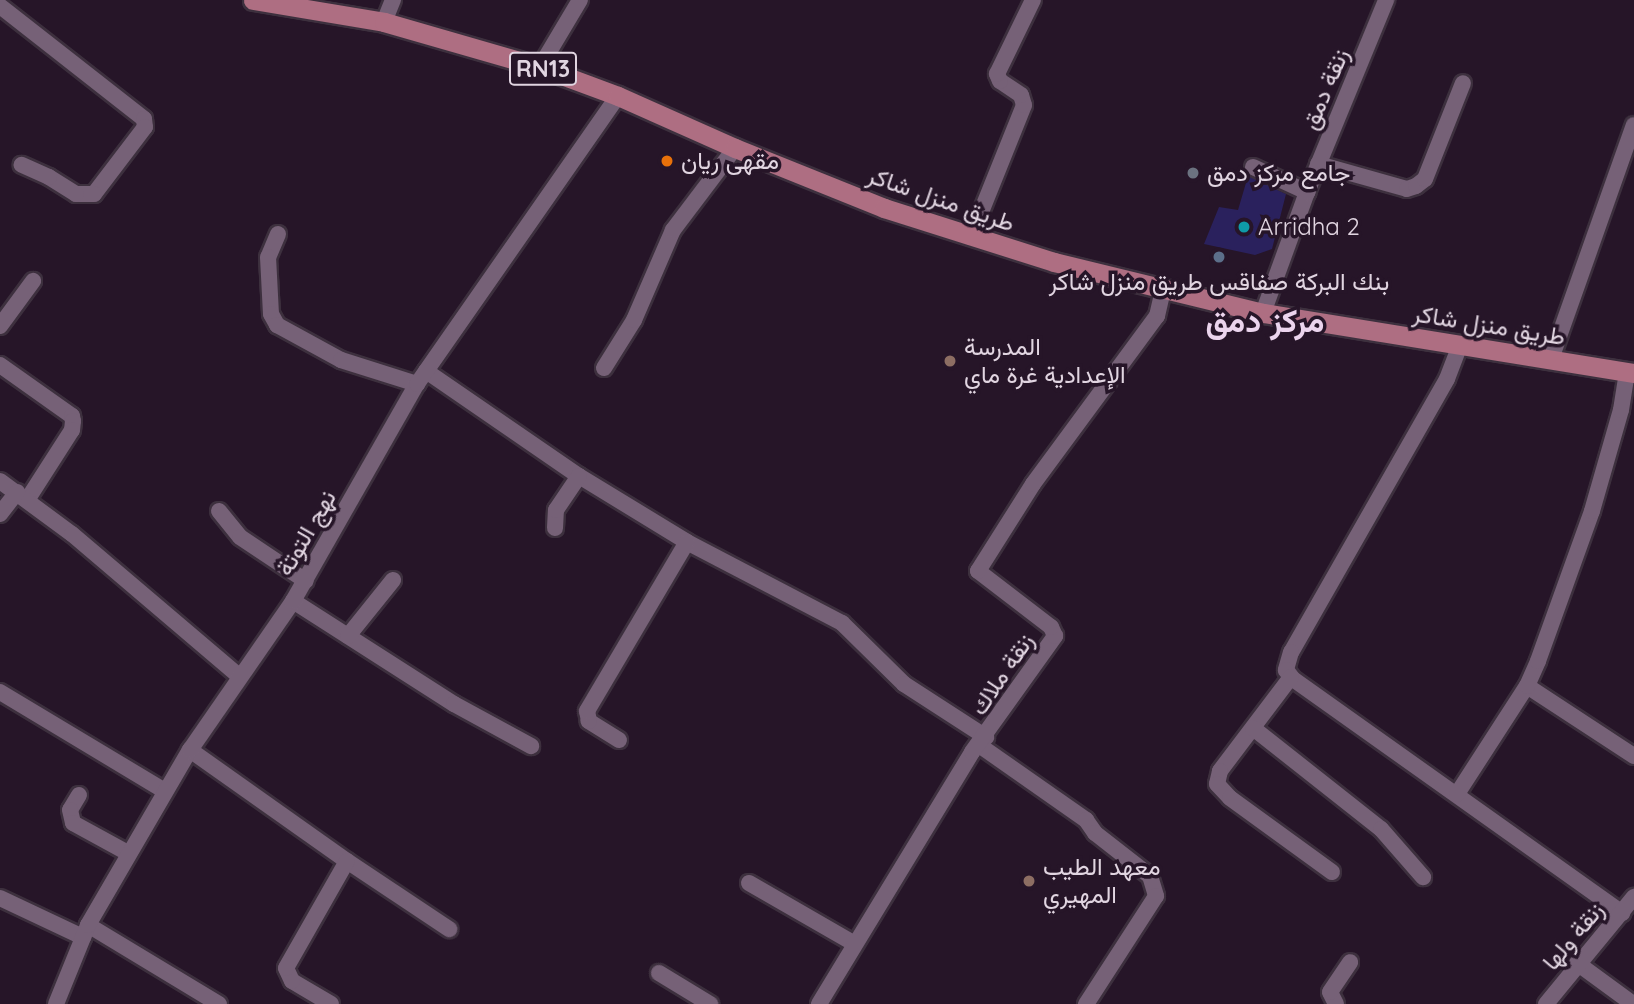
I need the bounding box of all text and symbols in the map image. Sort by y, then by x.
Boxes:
street label: زنقة دمق [1295,44,1355,134]
road number: RN13 [508,50,578,88]
place label: مقهى ريان [681,147,779,175]
marker: مقهى ريان [659,153,675,169]
place label: جامع مركز دمق [1207,159,1350,187]
street label: طريق منزل شاكر [864,160,1018,238]
marker: جامع مركز دمق [1185,165,1201,181]
place label: Arridha 2 [1258,213,1360,241]
marker: Arridha 2 [1236,219,1252,235]
marker: بنك البركة صفاقس طريق منزل شاكر [1211,249,1227,265]
place label: بنك البركة صفاقس طريق منزل شاكر [1049,268,1389,296]
street label: طريق منزل شاكر [1411,299,1567,351]
district label: مركز دمق [1206,301,1324,339]
place label: المدرسة الإعدادية غرة ماي [964,333,1126,389]
marker: المدرسة الإعدادية غرة ماي [942,353,958,369]
street label: نهج التوتة [270,485,342,581]
street label: زنقة ملاك [964,627,1040,721]
place label: معهد الطيب المهيري [1043,853,1160,909]
marker: معهد الطيب المهيري [1021,873,1037,889]
street label: زنقة ولها [1536,896,1610,976]

